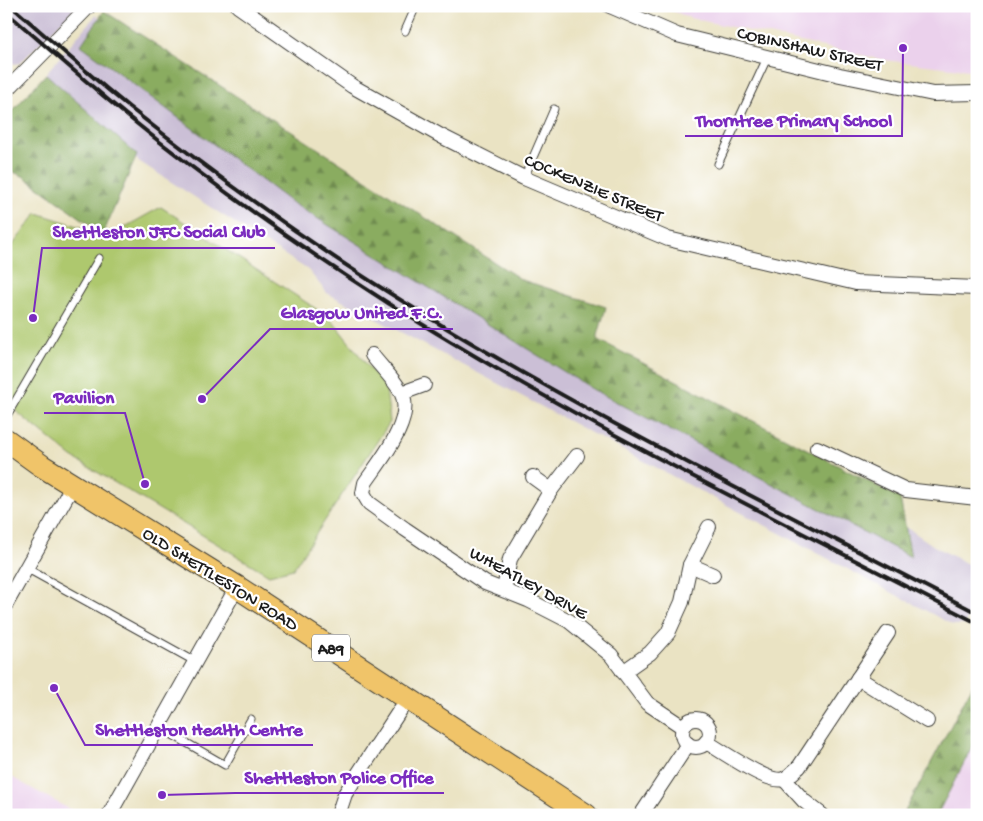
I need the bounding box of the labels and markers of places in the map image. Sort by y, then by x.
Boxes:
callout: Thorntree Primary School [685,102,902,136]
callout: Shettleston JFC Social Club [42,214,275,248]
callout: Glasgow United F.C. [270,295,453,329]
callout: Pavilion [44,379,125,413]
callout: Shettleston Health Centre [85,711,313,745]
callout: Shettleston Police Office [235,759,444,793]

